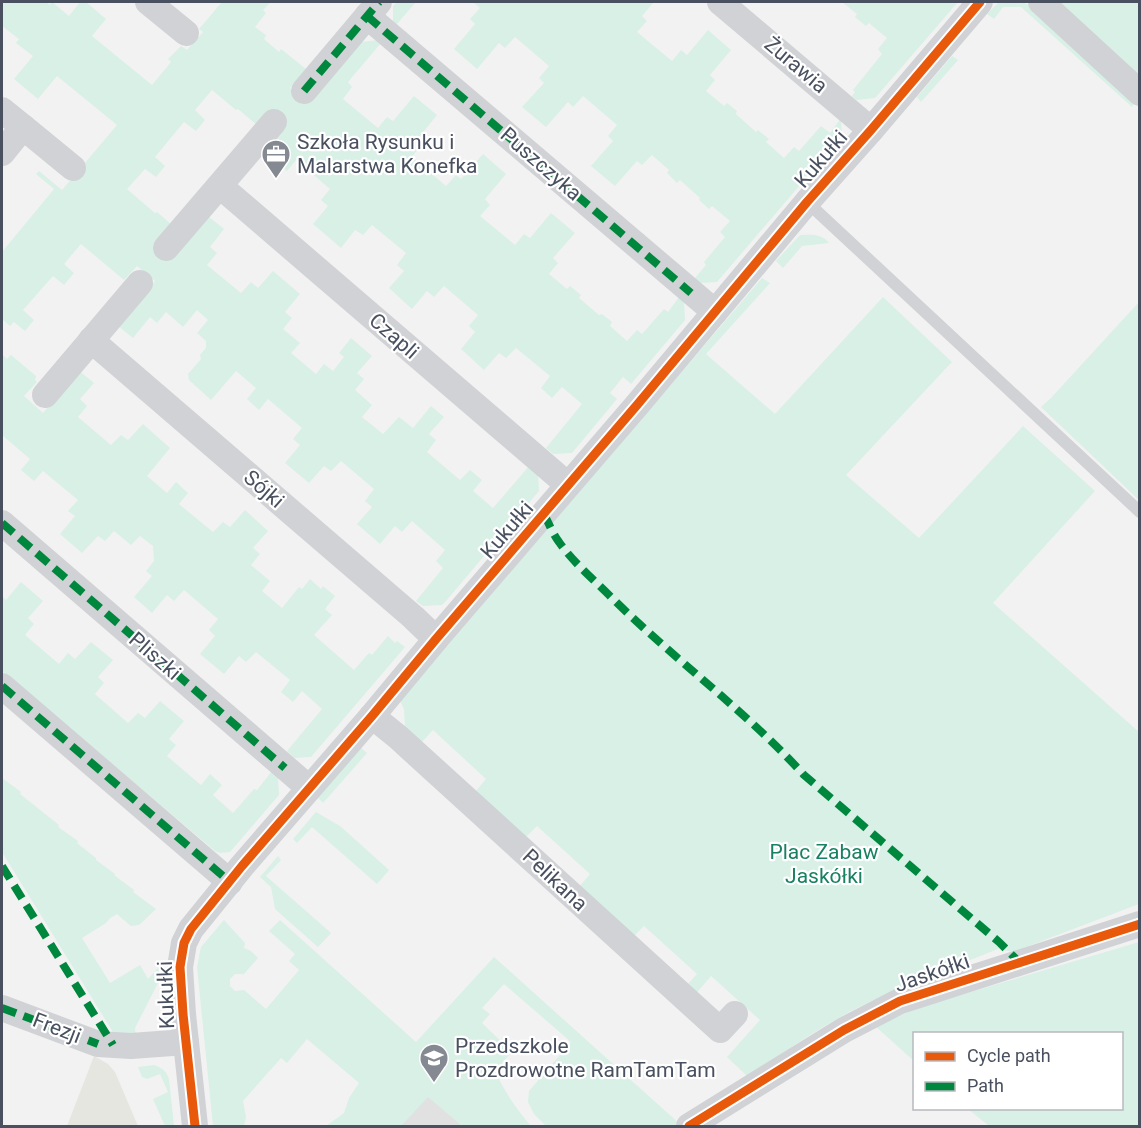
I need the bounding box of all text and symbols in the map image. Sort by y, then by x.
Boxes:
street label: Żurawia [760,32,832,98]
street label: Puszczyka [496,122,586,206]
street label: Kukułki [790,125,852,193]
place label: Szkoła Rysunku i Malarstwa Konefka [297,130,478,178]
office icon: Szkoła Rysunku i Malarstwa Konefka [260,138,292,180]
street label: Czapli [364,308,424,364]
street label: Sójki [239,465,289,513]
street label: Kukułki [476,496,538,564]
street label: Pliszki [124,627,186,685]
park label: Plac Zabaw Jaskółki [770,840,879,888]
street label: Pelikana [518,844,592,916]
street label: Jaskółki [891,949,973,997]
street label: Kukułki [153,961,179,1029]
street label: Frezji [29,1008,85,1048]
legend [913,1032,1123,1110]
place label: Przedszkole Prozdrowotne RamTamTam [455,1034,716,1082]
school or university icon: Przedszkole Prozdrowotne RamTamTam [418,1042,450,1084]
text: Cycle path [967,1045,1051,1066]
text: Path [967,1075,1004,1096]

